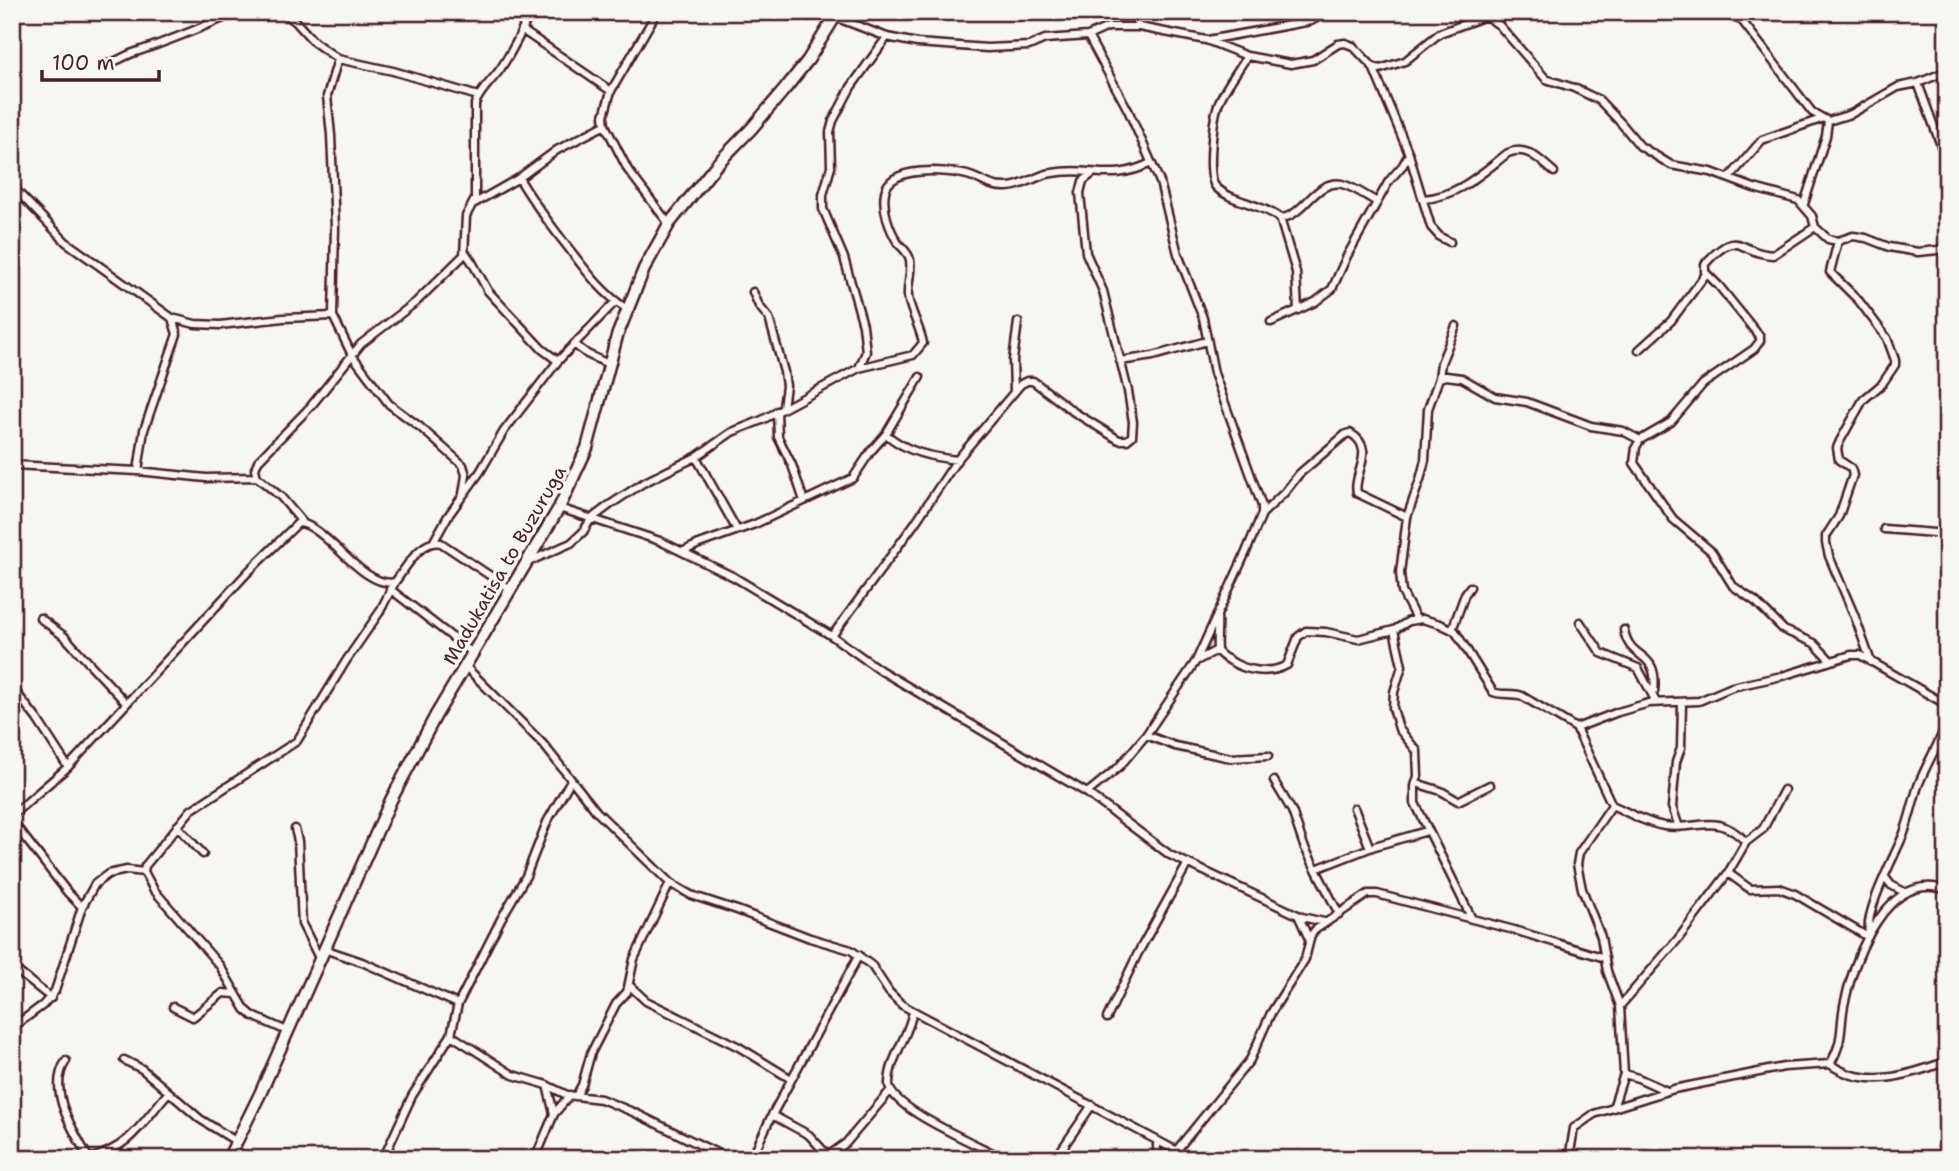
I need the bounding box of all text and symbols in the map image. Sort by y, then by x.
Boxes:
scale bar [42,38,159,82]
text: 100 m [52,49,115,77]
street label: Madukatisa to Buzuruga [437,461,572,670]

